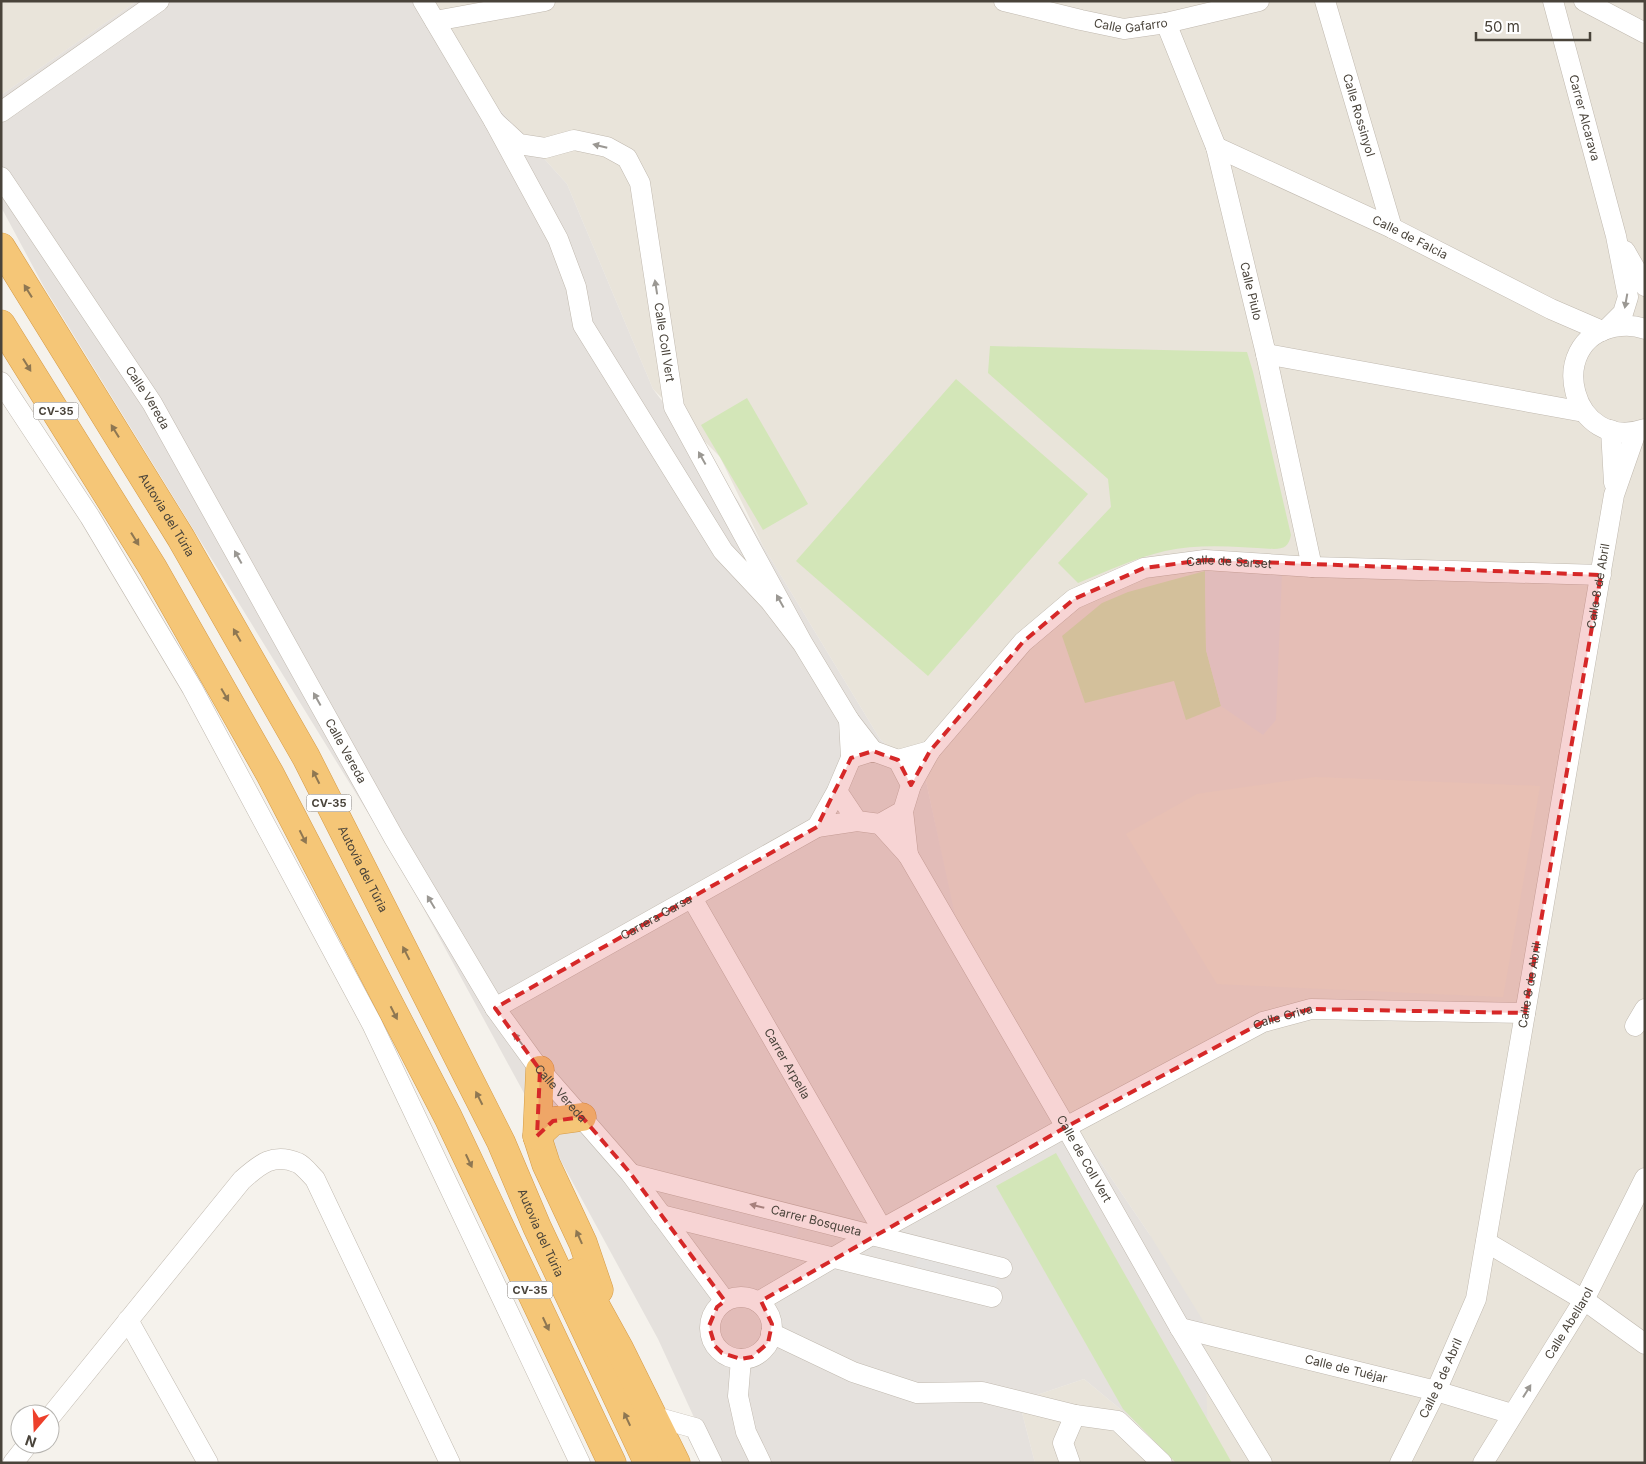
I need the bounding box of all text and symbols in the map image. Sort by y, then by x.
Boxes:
scale bar [1476,10,1590,42]
street label: Calle Gafarro [1093,15,1169,36]
text: 50 m [1484,17,1520,36]
street label: Calle Rossinyol [1340,72,1378,158]
street label: Carrer Alcarava [1566,73,1604,163]
one-way arrow [593,142,608,150]
street label: Calle de Falcia [1370,212,1450,262]
street label: Calle Piulo [1237,260,1266,322]
one-way arrow [651,279,659,295]
one-way arrow [24,284,33,297]
one-way arrow [1621,293,1629,309]
street label: Calle Coll Vert [651,301,678,383]
one-way arrow [22,359,32,372]
street label: Calle Vereda [122,363,173,432]
road number: CV-35 [34,402,78,420]
one-way arrow [110,424,120,437]
one-way arrow [698,451,706,466]
street label: Autovia del Túria [136,470,198,559]
one-way arrow [130,533,140,546]
street label: Calle 8 de Abril [1583,542,1613,630]
one-way arrow [233,551,242,564]
street label: Calle de Sarset [1185,552,1272,571]
one-way arrow [776,594,784,608]
one-way arrow [232,629,241,642]
one-way arrow [221,688,229,702]
one-way arrow [312,693,321,706]
street label: Calle Vereda [322,716,370,786]
one-way arrow [312,770,320,784]
road number: CV-35 [306,794,352,811]
street label: Autovia del Túria [335,823,391,915]
one-way arrow [299,830,307,845]
street label: Carrera Garsa [618,891,694,943]
one-way arrow [427,895,436,908]
street label: Calle 8 de Abril [1515,941,1544,1029]
one-way arrow [401,946,410,961]
street label: Calle Griva [1250,1001,1314,1033]
one-way arrow [390,1005,398,1020]
street label: Carrer Arpella [761,1025,814,1102]
one-way arrow [512,1033,523,1046]
street label: Calle Vereda [531,1061,590,1125]
one-way arrow [475,1091,483,1105]
street label: Calle de Coll Vert [1054,1112,1115,1205]
one-way arrow [466,1154,474,1168]
street label: Autovia del Túria [515,1186,567,1279]
one-way arrow [749,1202,764,1210]
street label: Carrer Bosqueta [769,1202,863,1239]
one-way arrow [575,1230,583,1244]
road number: CV-35 [508,1282,552,1298]
street label: Calle Abellarol [1541,1285,1596,1362]
one-way arrow [542,1317,550,1331]
street label: Calle 8 de Abril [1416,1336,1465,1421]
street label: Calle de Tuéjar [1303,1351,1389,1386]
one-way arrow [1522,1385,1531,1398]
north arrow [10,1404,60,1454]
one-way arrow [623,1412,631,1426]
text: N [23,1432,38,1452]

